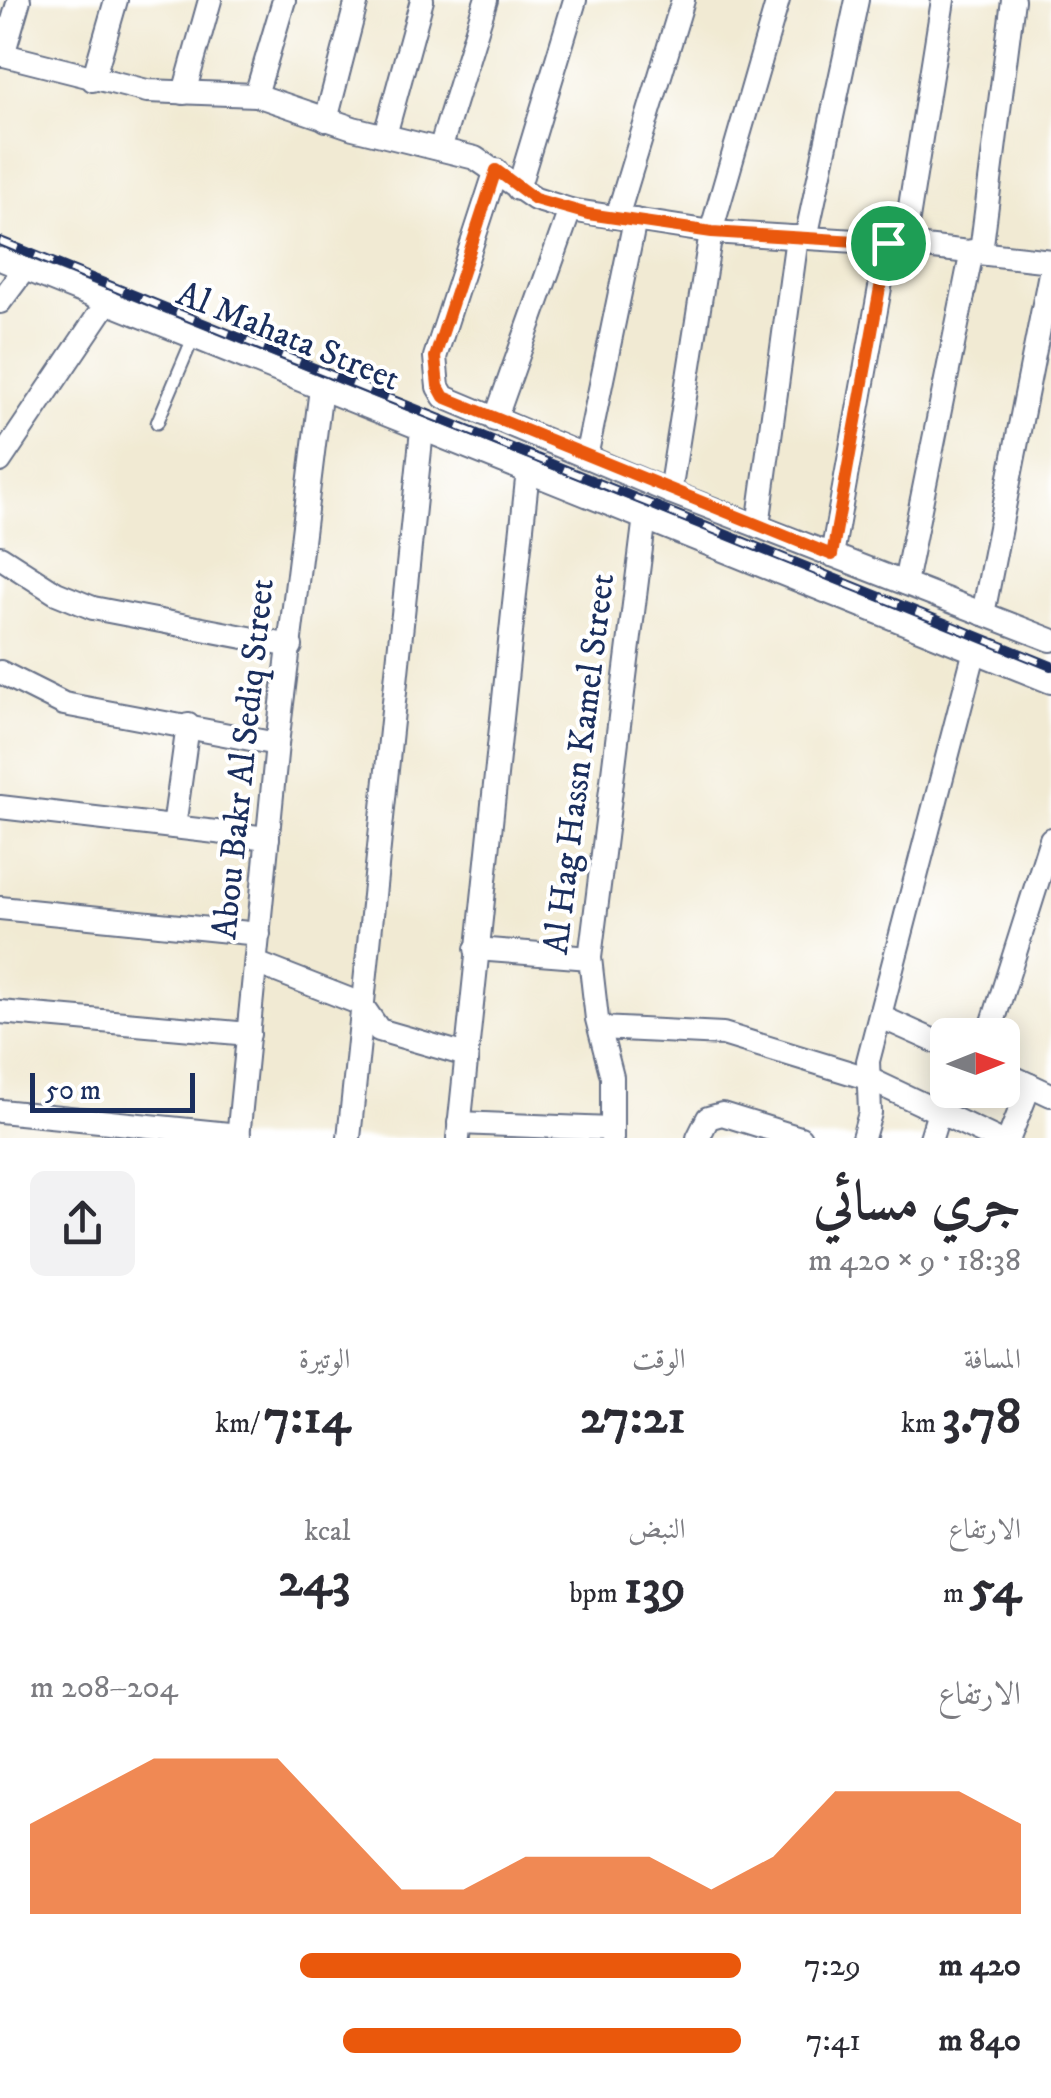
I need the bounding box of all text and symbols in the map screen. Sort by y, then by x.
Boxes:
pin [846,201,931,286]
icon: arrive [861,216,916,271]
street label: Al Mahata Street [170,272,406,402]
street label: Al Hag Hassn Kamel Street [535,571,625,957]
street label: Abou Bakr Al Sediq Street [203,577,285,941]
north arrow [930,1018,1020,1108]
map controls [930,1018,1020,1108]
scale bar [30,1068,195,1112]
text: 50 m [45,1073,101,1108]
text: جري مسائي [813,1169,1021,1238]
button: share [30,1171,135,1276]
text: 18:38 · 9 × 420 m [808,1241,1021,1281]
text: الوتيرة [299,1342,350,1377]
text: الوقت [632,1342,686,1377]
text: المسافة [964,1342,1021,1377]
text: 7:14 [264,1386,350,1449]
text: 27:21 [580,1386,686,1449]
text: 3.78 [942,1386,1021,1449]
text: /km [215,1406,264,1441]
text: km [901,1406,942,1441]
text: النبض [628,1512,686,1547]
text: الارتفاع [948,1512,1021,1547]
text: kcal [304,1514,350,1549]
text: 243 [278,1549,350,1612]
text: 139 [624,1556,686,1619]
text: 54 [970,1556,1021,1619]
text: bpm [569,1576,624,1611]
text: m [943,1576,970,1611]
text: 204–208 m [30,1668,178,1708]
text: الارتفاع [938,1675,1021,1715]
text: 7:29 [804,1946,861,1986]
text: 420 m [939,1946,1021,1986]
text: 7:41 [806,2021,861,2061]
text: 840 m [938,2021,1021,2061]

